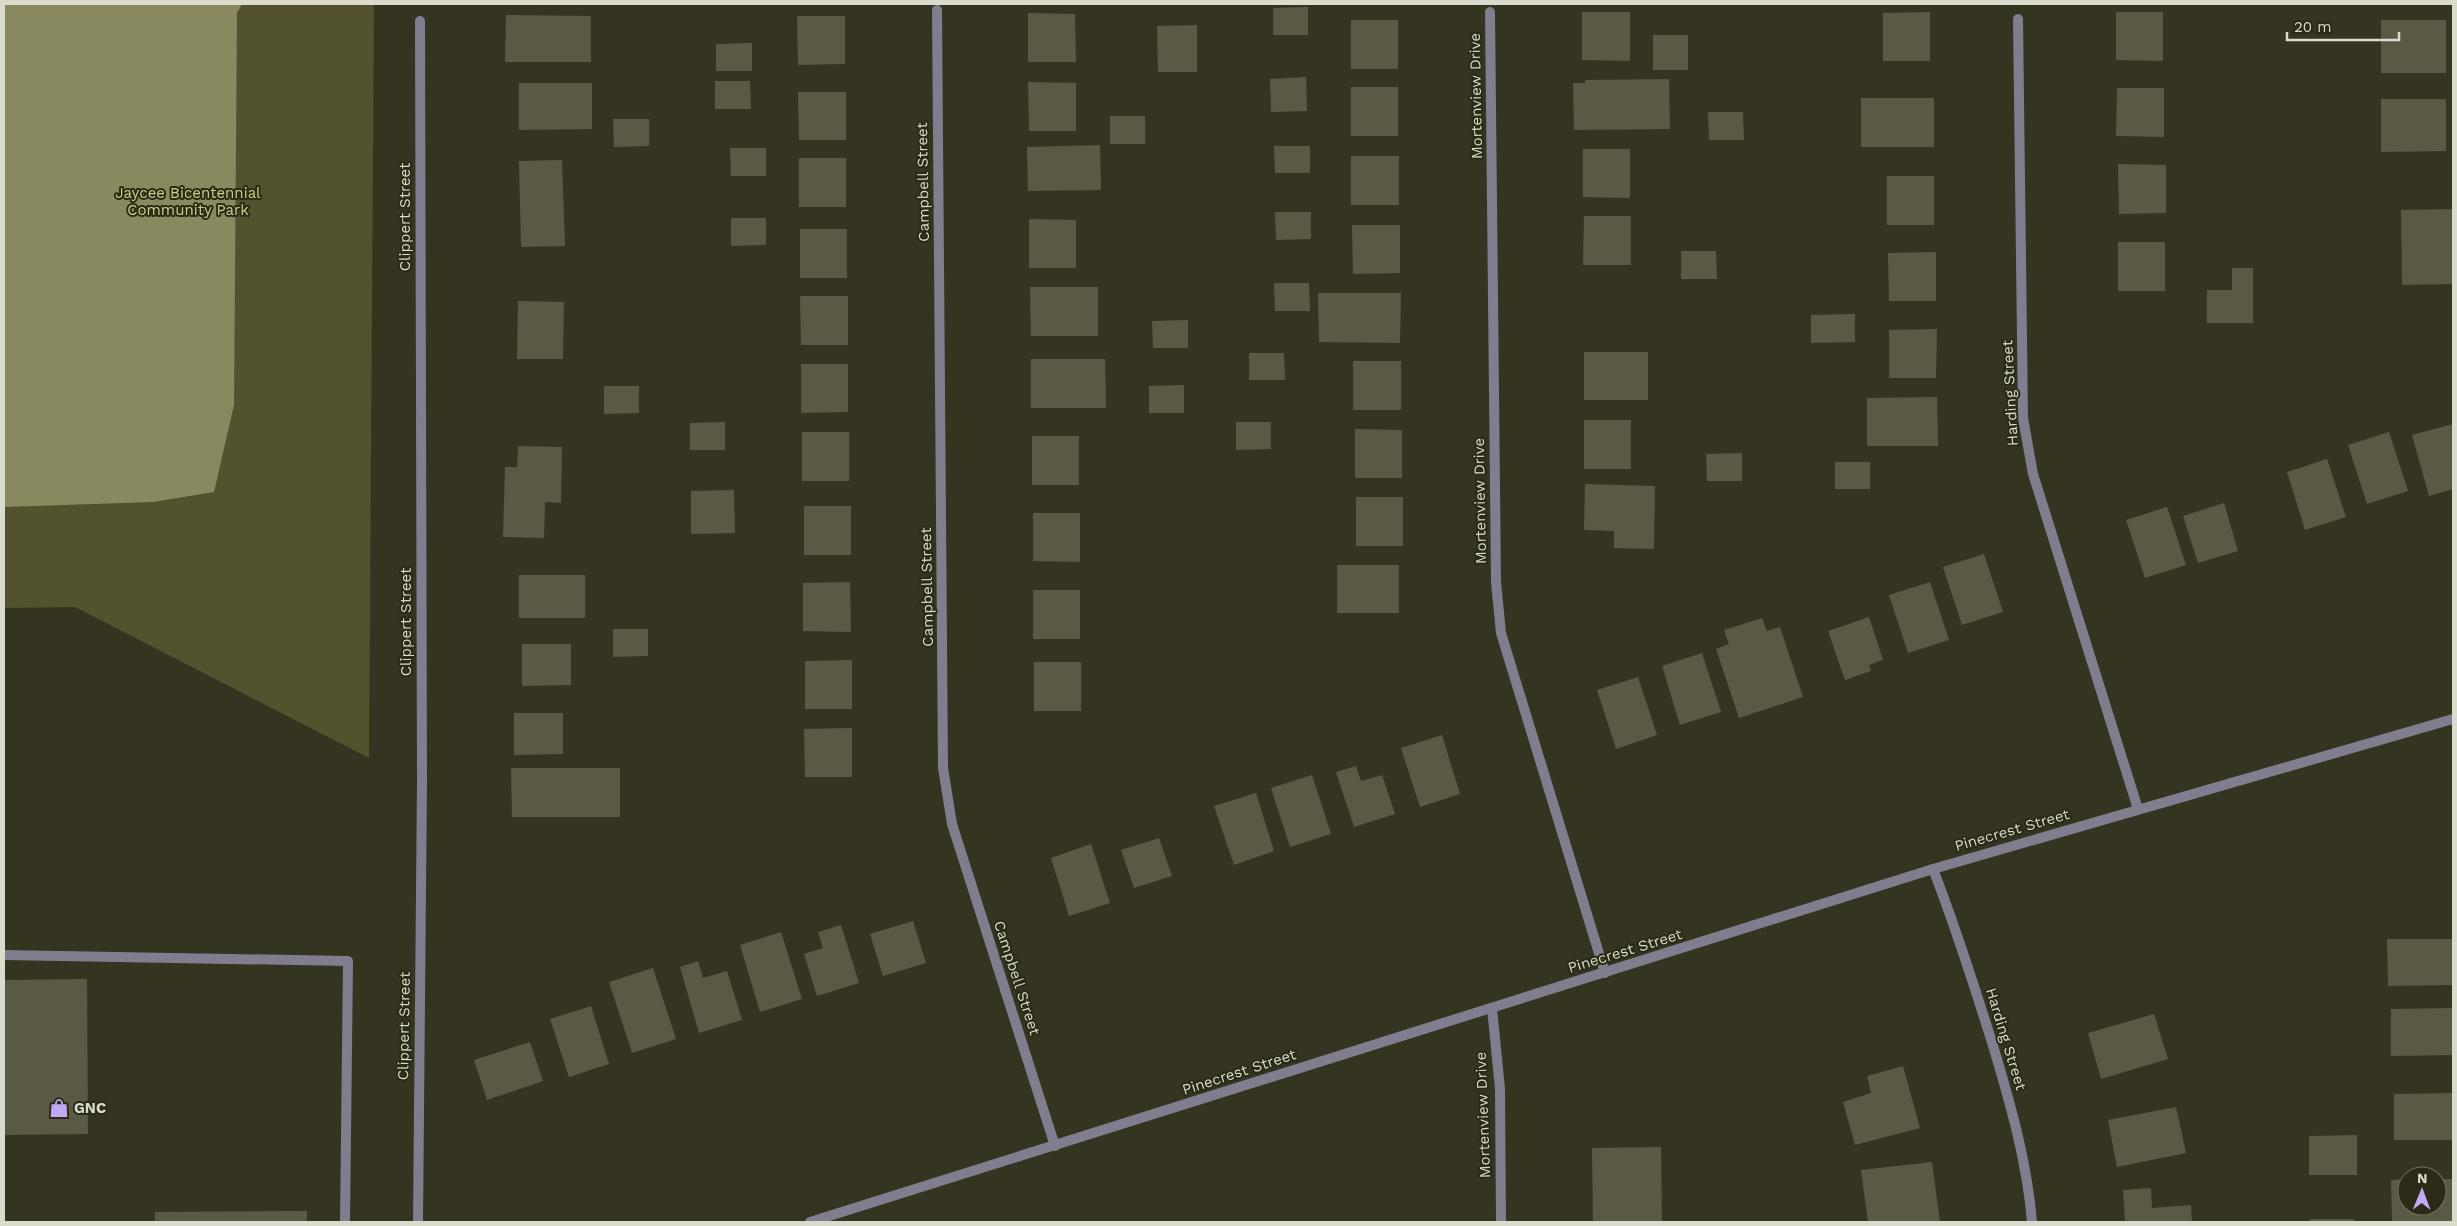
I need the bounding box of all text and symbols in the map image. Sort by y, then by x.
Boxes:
scale bar [2287,10,2400,42]
text: 20 m [2294,18,2332,36]
street label: Mortenview Drive [1466,33,1486,159]
street label: Campbell Street [913,121,933,242]
street label: Clippert Street [396,162,414,271]
park label: Jaycee Bicentennial Community Park [115,184,261,219]
street label: Harding Street [1998,339,2022,447]
street label: Mortenview Drive [1470,438,1490,564]
street label: Campbell Street [917,526,937,647]
street label: Clippert Street [397,567,415,676]
street label: Pinecrest Street [1953,805,2072,855]
street label: Campbell Street [990,918,1044,1038]
street label: Pinecrest Street [1566,925,1685,977]
street label: Clippert Street [394,971,414,1080]
street label: Harding Street [1982,986,2030,1093]
street label: Pinecrest Street [1180,1045,1299,1099]
street label: Mortenview Drive [1472,1052,1494,1178]
shop icon: GNC [48,1097,70,1119]
place label: GNC [74,1099,106,1117]
north arrow [2397,1166,2447,1216]
text: N [2417,1170,2428,1186]

